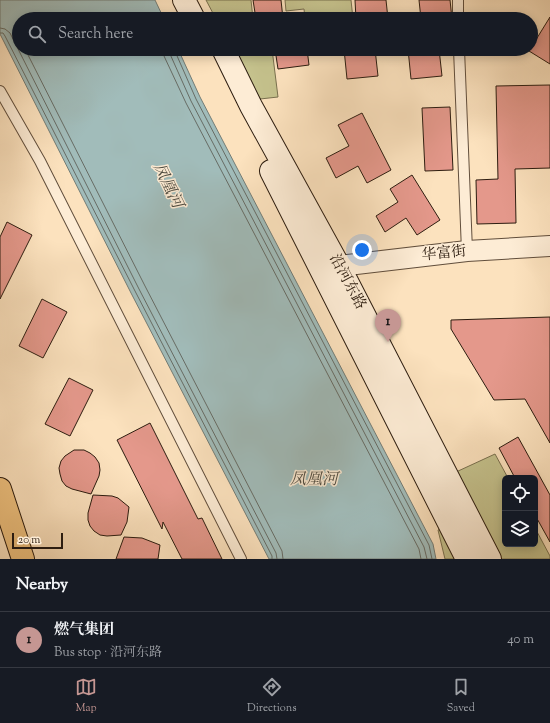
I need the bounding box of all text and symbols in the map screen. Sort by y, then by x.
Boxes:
search box [12,12,538,56]
icon: search [26,23,48,45]
text: Search here [58,24,133,45]
water label: 凤凰河 [146,159,189,215]
your location [352,240,372,260]
street label: 华富街 [421,241,467,267]
street label: 沿河东路 [324,251,370,313]
pin: 1 [375,309,401,342]
water label: 凤凰河 [290,469,341,492]
map controls [502,475,538,547]
button: locate [502,475,538,511]
button: layers [502,511,538,547]
scale bar [12,531,63,550]
text: 20 m [18,532,40,548]
text: Nearby [16,573,68,597]
text: 燃气集团 [54,620,114,641]
text: 1 [27,631,31,649]
text: 40 m [507,631,534,649]
text: Bus stop · 沿河东路 [54,644,162,662]
tab: Map [75,676,97,716]
tab: Directions [247,676,297,716]
tab: Saved [447,676,475,716]

